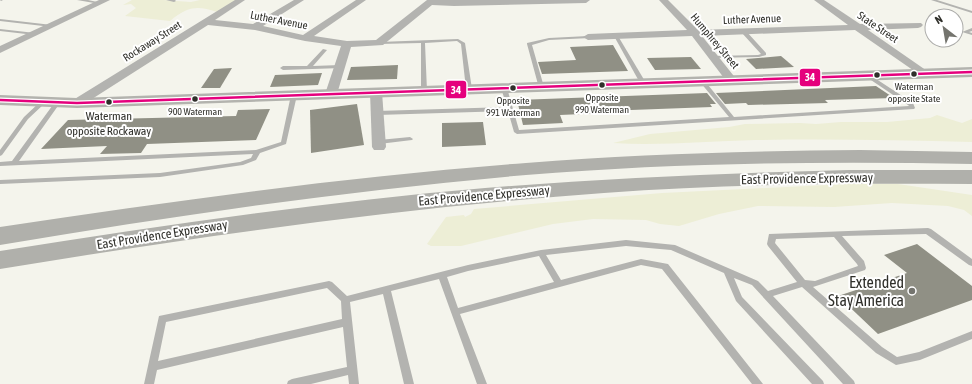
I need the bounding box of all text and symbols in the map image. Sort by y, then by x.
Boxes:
north arrow [924,8,964,48]
street label: Luther Avenue [249,9,309,31]
street label: State Street [855,9,901,45]
street label: Humphrey Street [688,11,742,71]
street label: Luther Avenue [723,12,781,26]
text: N [933,13,945,26]
street label: Rockaway Street [121,18,183,64]
line badge: 34 [799,68,821,87]
marker: Waterman opposite State [909,69,919,79]
unlabelled marker [872,70,882,80]
text: 34 [805,71,815,83]
line badge: 34 [445,80,467,99]
marker: Opposite 990 Waterman [597,80,607,90]
place label: Waterman opposite State [888,81,941,104]
marker: Opposite 991 Waterman [508,83,518,93]
text: 34 [451,84,461,96]
place label: Opposite 990 Waterman [575,92,629,115]
marker: 900 Waterman [190,94,200,104]
place label: Opposite 991 Waterman [486,95,540,118]
marker: Waterman opposite Rockaway [104,97,114,107]
place label: 900 Waterman [168,106,222,117]
place label: Waterman opposite Rockaway [67,109,151,138]
street label: East Providence Expressway [741,170,874,187]
street label: East Providence Expressway [418,182,551,209]
street label: East Providence Expressway [96,217,229,252]
place label: Extended Stay America [828,273,904,310]
marker: Extended Stay America [907,286,917,296]

